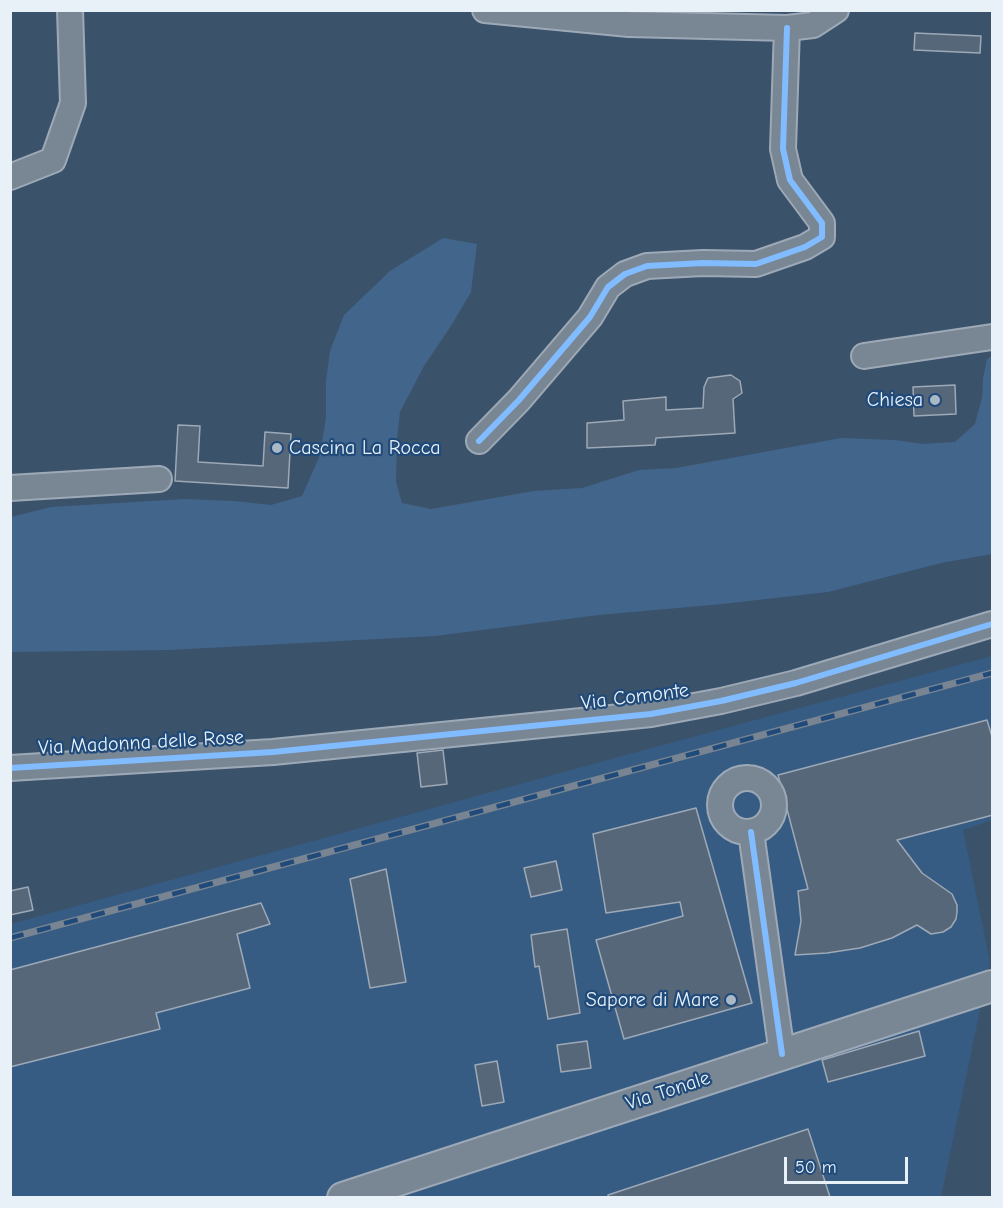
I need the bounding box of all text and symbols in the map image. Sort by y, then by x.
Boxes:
place label: Chiesa [867,388,923,412]
marker: Chiesa [928,393,942,407]
place label: Cascina La Rocca [289,436,441,460]
marker: Cascina La Rocca [270,441,284,455]
street label: Via Comonte [580,678,690,716]
street label: Via Madonna delle Rose [37,726,245,760]
place label: Sapore di Mare [586,988,719,1012]
marker: Sapore di Mare [724,993,738,1007]
street label: Via Tonale [623,1066,713,1116]
scale bar [787,1145,912,1183]
text: 50 m [795,1157,837,1178]

